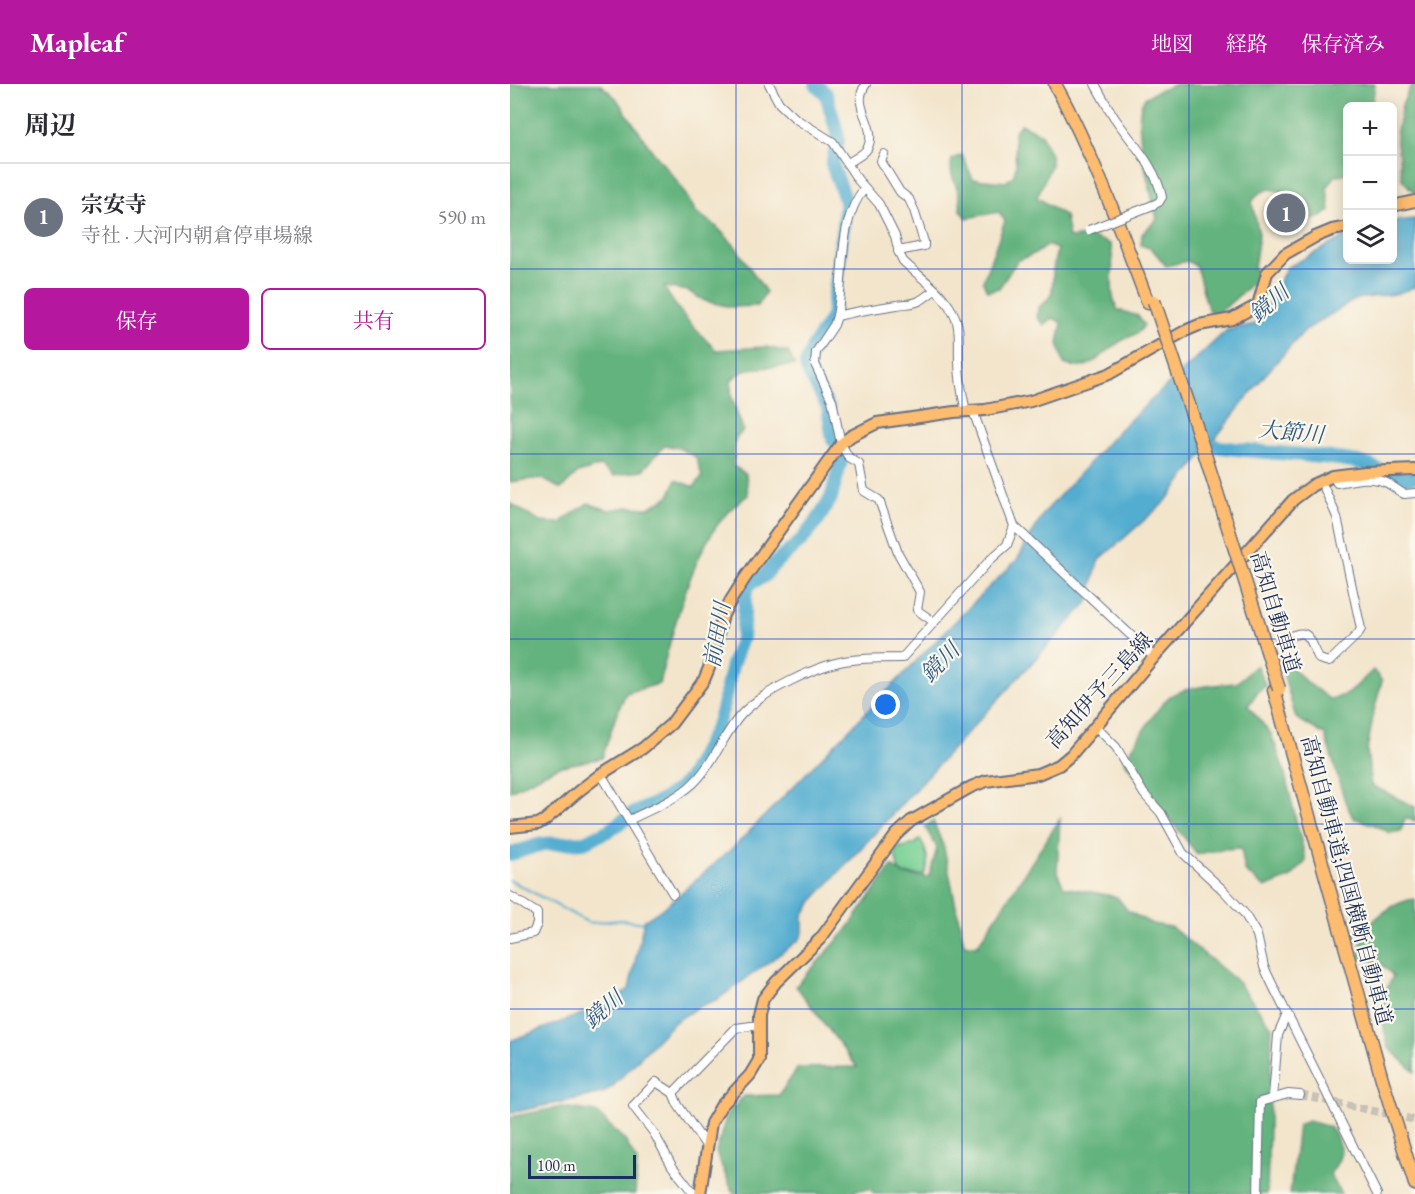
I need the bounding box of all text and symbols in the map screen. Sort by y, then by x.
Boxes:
text: Mapleaf [30,24,124,60]
text: 地図 [1151,30,1193,57]
text: 経路 [1226,30,1268,57]
text: 保存済み [1301,30,1385,57]
map controls [1343,102,1397,264]
button: + [1343,102,1397,156]
text: 周辺 [24,108,76,142]
button: − [1343,156,1397,210]
text: 宗安寺 [81,190,147,219]
pin: 1 [1266,190,1306,236]
text: 1 [38,204,49,230]
text: 590 m [438,204,486,230]
button: layers [1343,210,1397,264]
text: 寺社 · 大河内朝倉停車場線 [81,222,313,248]
water label: 鏡川 [1243,276,1297,328]
button: 保存 [24,288,249,350]
button: 共有 [261,288,486,350]
water label: 大節川 [1257,415,1327,449]
street label: 高知自動車道 [1245,548,1307,676]
water label: 前田川 [697,598,737,670]
street label: 高知伊予三島線 [1040,626,1158,754]
water label: 鏡川 [914,635,967,688]
your location [871,690,900,719]
street label: 高知自動車道;四国横断自動車道 [1295,732,1399,1028]
water label: 鏡川 [577,982,631,1034]
scale bar [528,1152,636,1180]
text: 100 m [537,1155,576,1176]

